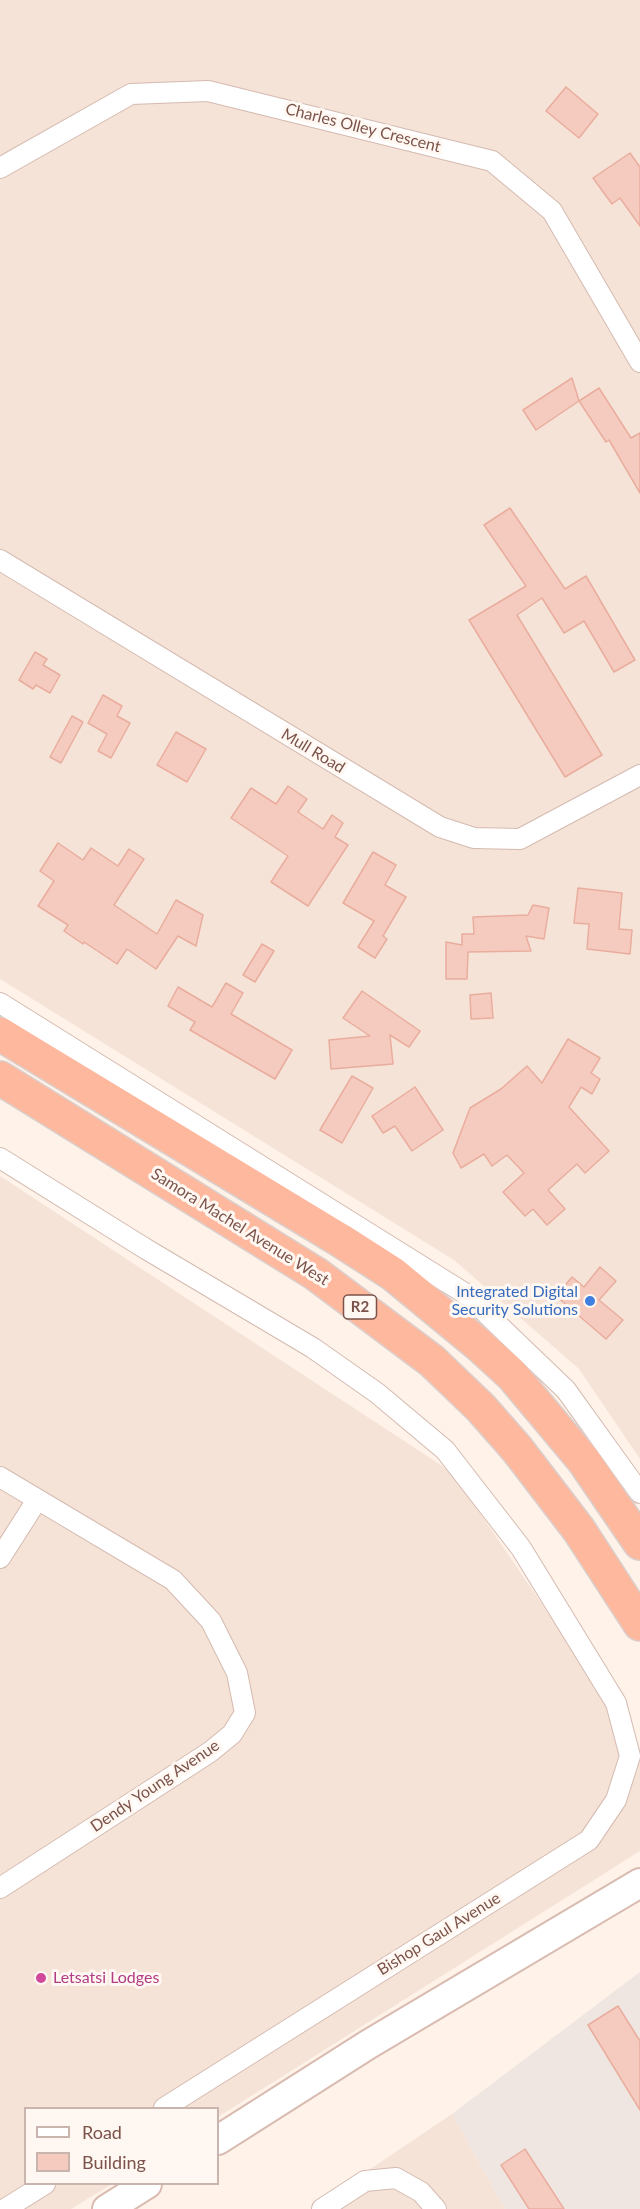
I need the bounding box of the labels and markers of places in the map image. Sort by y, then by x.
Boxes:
place label: Integrated Digital Security Solutions [451,1282,578,1320]
marker: Integrated Digital Security Solutions [583,1294,597,1308]
place label: Letsatsi Lodges [53,1968,159,1988]
marker: Letsatsi Lodges [34,1971,48,1985]

